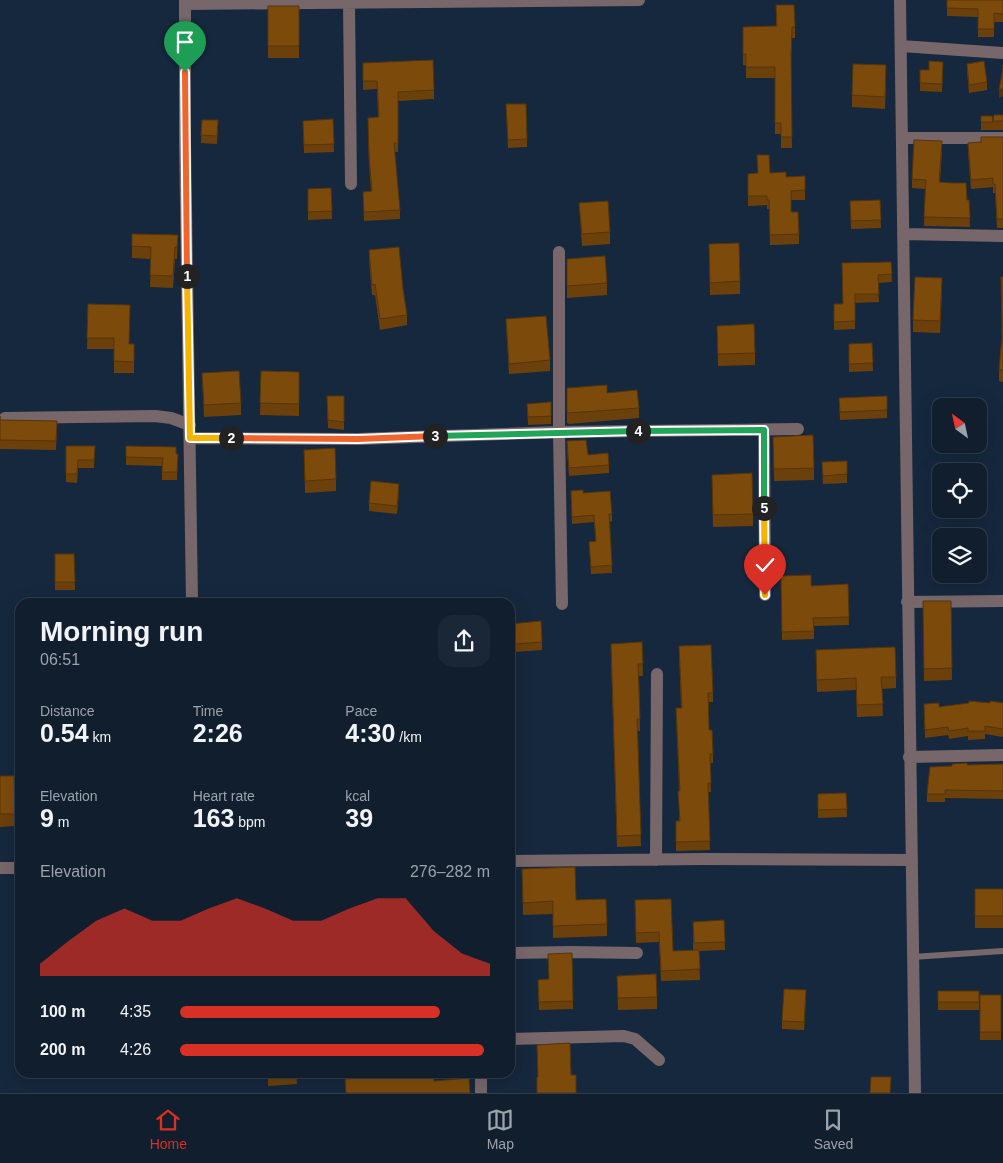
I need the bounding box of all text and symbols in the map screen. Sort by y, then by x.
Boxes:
pin [164,21,206,72]
icon: arrive [171,28,199,56]
pin: 1 [174,264,200,288]
text: 1 [184,268,191,284]
north arrow [932,398,988,452]
map controls [932,398,987,583]
pin: 4 [626,418,650,444]
text: 4 [635,423,642,439]
pin: 3 [422,424,448,448]
pin: 2 [218,426,244,450]
text: 3 [432,428,439,444]
text: 2 [228,430,235,446]
button: locate [932,463,987,518]
pin: 5 [752,496,776,520]
text: 5 [761,500,768,516]
button: layers [932,528,987,583]
pin [744,544,786,595]
icon: check [751,551,779,579]
button: share [438,615,490,667]
text: Morning run [40,616,203,647]
text: 06:51 [40,651,80,668]
text: Distance [40,703,94,719]
text: Time [193,703,223,719]
text: Pace [345,703,377,719]
text: 0.54 [40,719,89,747]
text: 2:26 [193,719,243,747]
text: 4:30 [345,719,395,747]
text: km [89,729,111,745]
text: /km [395,729,422,745]
text: Elevation [40,788,98,804]
text: Heart rate [193,788,255,804]
text: kcal [345,788,370,804]
text: 9 [40,804,54,832]
text: 163 [193,804,234,832]
text: 39 [345,804,373,832]
text: m [54,814,69,830]
text: bpm [234,814,266,830]
text: Elevation [40,863,106,880]
text: 276–282 m [410,863,490,880]
text: 100 m [40,1003,85,1020]
text: 4:35 [120,1003,151,1020]
text: 200 m [40,1041,85,1058]
text: 4:26 [120,1041,151,1058]
tab: Home [150,1106,187,1152]
tab: Map [486,1106,514,1152]
tab: Saved [814,1106,853,1152]

